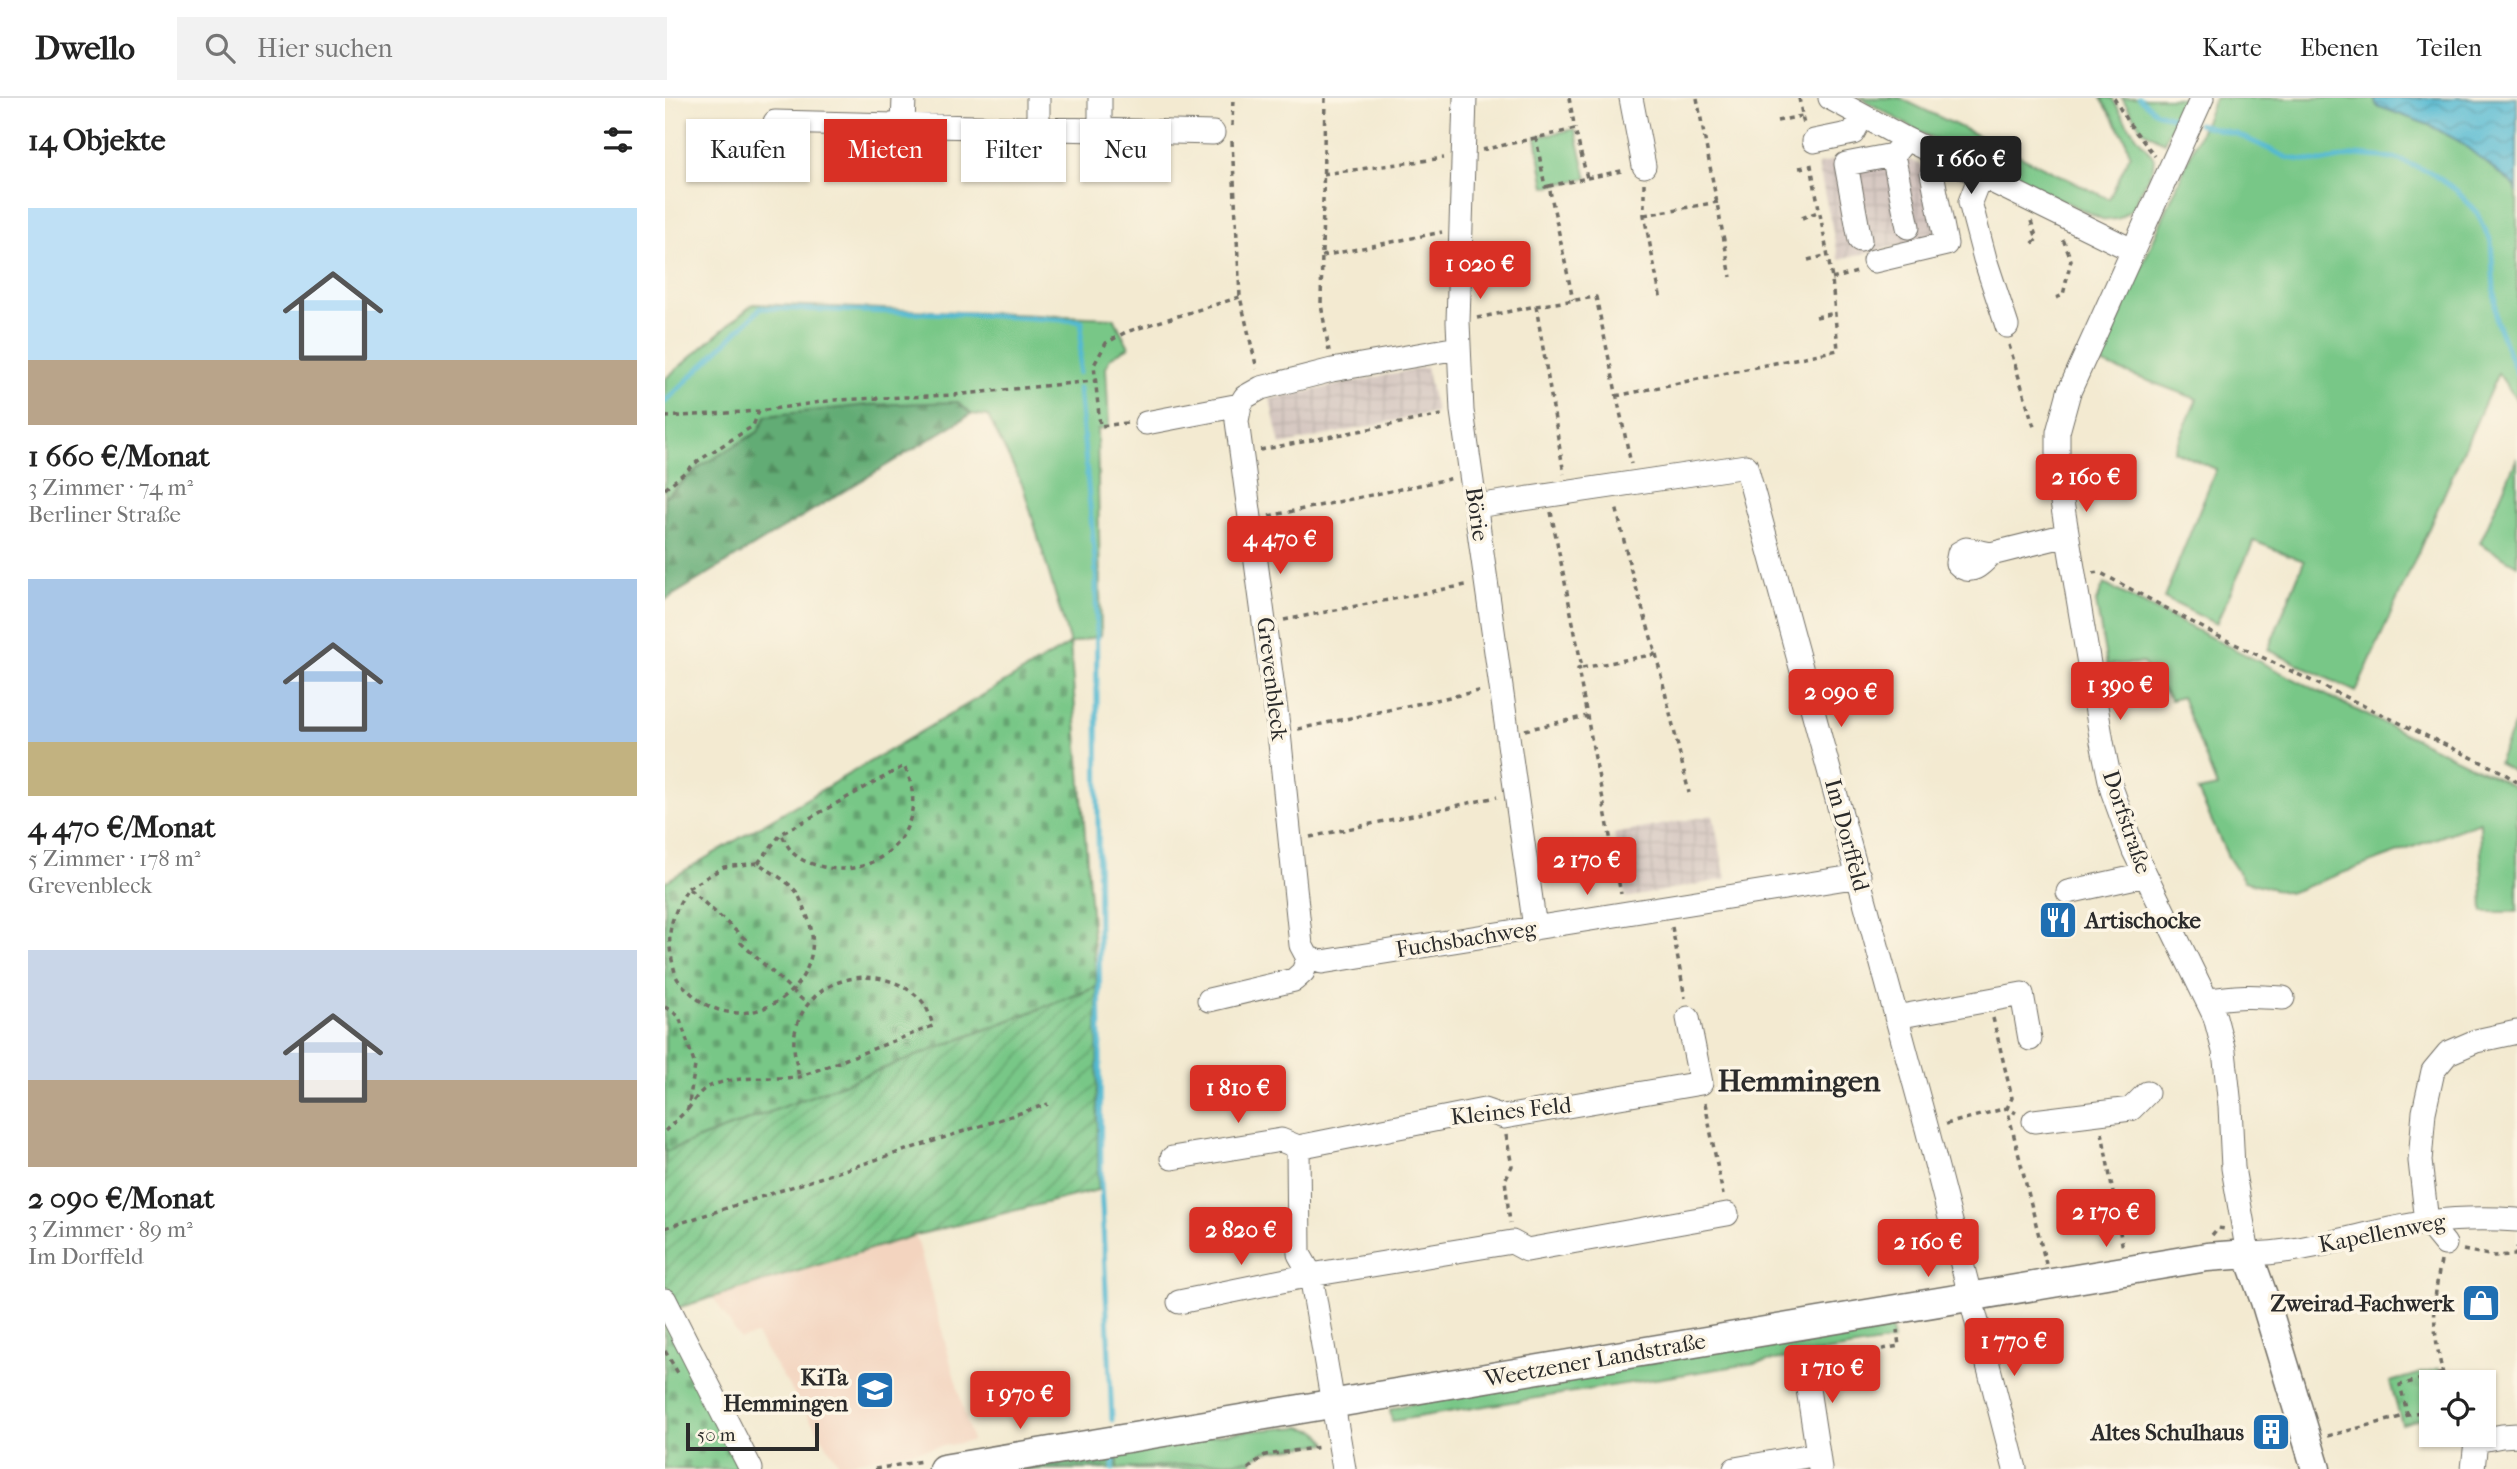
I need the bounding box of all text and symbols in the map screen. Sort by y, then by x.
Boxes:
search box [177,17,667,80]
text: Dwello [35,29,135,68]
icon: search [201,29,239,67]
text: Hier suchen [257,33,393,64]
text: Karte [2202,34,2262,62]
text: Ebenen [2300,34,2379,62]
text: Teilen [2417,34,2482,62]
chip: Kaufen [686,119,810,182]
chip: Mieten [824,119,947,182]
chip: Filter [961,119,1066,182]
chip: Neu [1080,119,1171,182]
icon: filters [599,121,637,159]
text: 14 Objekte [28,123,166,158]
pin: 1 660 € [1906,136,2036,196]
text: 1 660 € [1936,145,2006,172]
pin: 1 020 € [1415,242,1545,301]
text: 1 020 € [1446,250,1514,277]
icon: home [270,253,396,379]
text: 1 660 €/Monat [28,439,210,474]
pin: 2 160 € [2021,454,2151,514]
text: 2 160 € [2052,463,2120,490]
text: 3 Zimmer · 74 m² [28,474,193,501]
street label: Börie [1460,485,1494,543]
text: Berliner Straße [28,501,181,528]
pin: 4 470 € [1215,517,1345,576]
text: 4 470 € [1243,525,1317,552]
street label: Grevenbleck [1251,616,1293,743]
icon: home [270,624,396,750]
pin: 1 390 € [2055,662,2185,722]
pin: 2 090 € [1776,670,1906,729]
text: 1 390 € [2087,671,2153,698]
text: 2 090 € [1805,678,1877,705]
street label: Dorfstraße [2097,767,2157,877]
street label: Im Dorffeld [1819,776,1875,895]
text: 4 470 €/Monat [28,810,216,845]
pin: 2 170 € [1522,838,1652,897]
text: 5 Zimmer · 178 m² [28,845,200,872]
text: 2 170 € [1553,846,1621,873]
text: Grevenbleck [28,872,152,899]
restaurant icon: Artischocke [2037,899,2079,941]
place label: Artischocke [2083,907,2201,934]
street label: Fuchsbachweg [1394,914,1539,963]
icon: home [270,995,396,1121]
district label: Hemmingen [1718,1064,1881,1099]
pin: 1 810 € [1173,1066,1303,1125]
text: 1 810 € [1206,1074,1270,1101]
street label: Kleines Feld [1449,1091,1573,1131]
text: 2 090 €/Monat [28,1181,214,1216]
pin: 2 170 € [2041,1190,2171,1249]
text: 2 170 € [2072,1198,2140,1225]
street label: Kapellenweg [2316,1207,2448,1259]
pin: 2 820 € [1176,1208,1306,1267]
text: 3 Zimmer · 89 m² [28,1216,193,1243]
text: 2 820 € [1205,1216,1277,1243]
pin: 2 160 € [1863,1220,1993,1279]
text: 2 160 € [1894,1228,1962,1255]
text: Im Dorffeld [28,1243,143,1270]
shop icon: Zweirad-Fachwerk [2460,1282,2502,1324]
place label: Zweirad-Fachwerk [2270,1290,2455,1317]
pin: 1 770 € [1949,1318,2079,1378]
street label: Weetzener Landstraße [1481,1327,1708,1393]
text: 1 770 € [1981,1327,2047,1354]
pin: 1 710 € [1767,1346,1897,1405]
text: 1 710 € [1800,1354,1864,1381]
place label: KiTa Hemmingen [723,1364,849,1417]
school or university icon: KiTa Hemmingen [854,1369,896,1411]
map controls [2419,1370,2496,1447]
button: locate [2419,1370,2496,1447]
pin: 1 970 € [955,1372,1085,1431]
text: 1 970 € [986,1380,1054,1407]
building icon: Altes Schulhaus [2250,1411,2292,1453]
place label: Altes Schulhaus [2089,1419,2245,1446]
scale bar [686,1420,819,1452]
text: 50 m [697,1424,736,1446]

